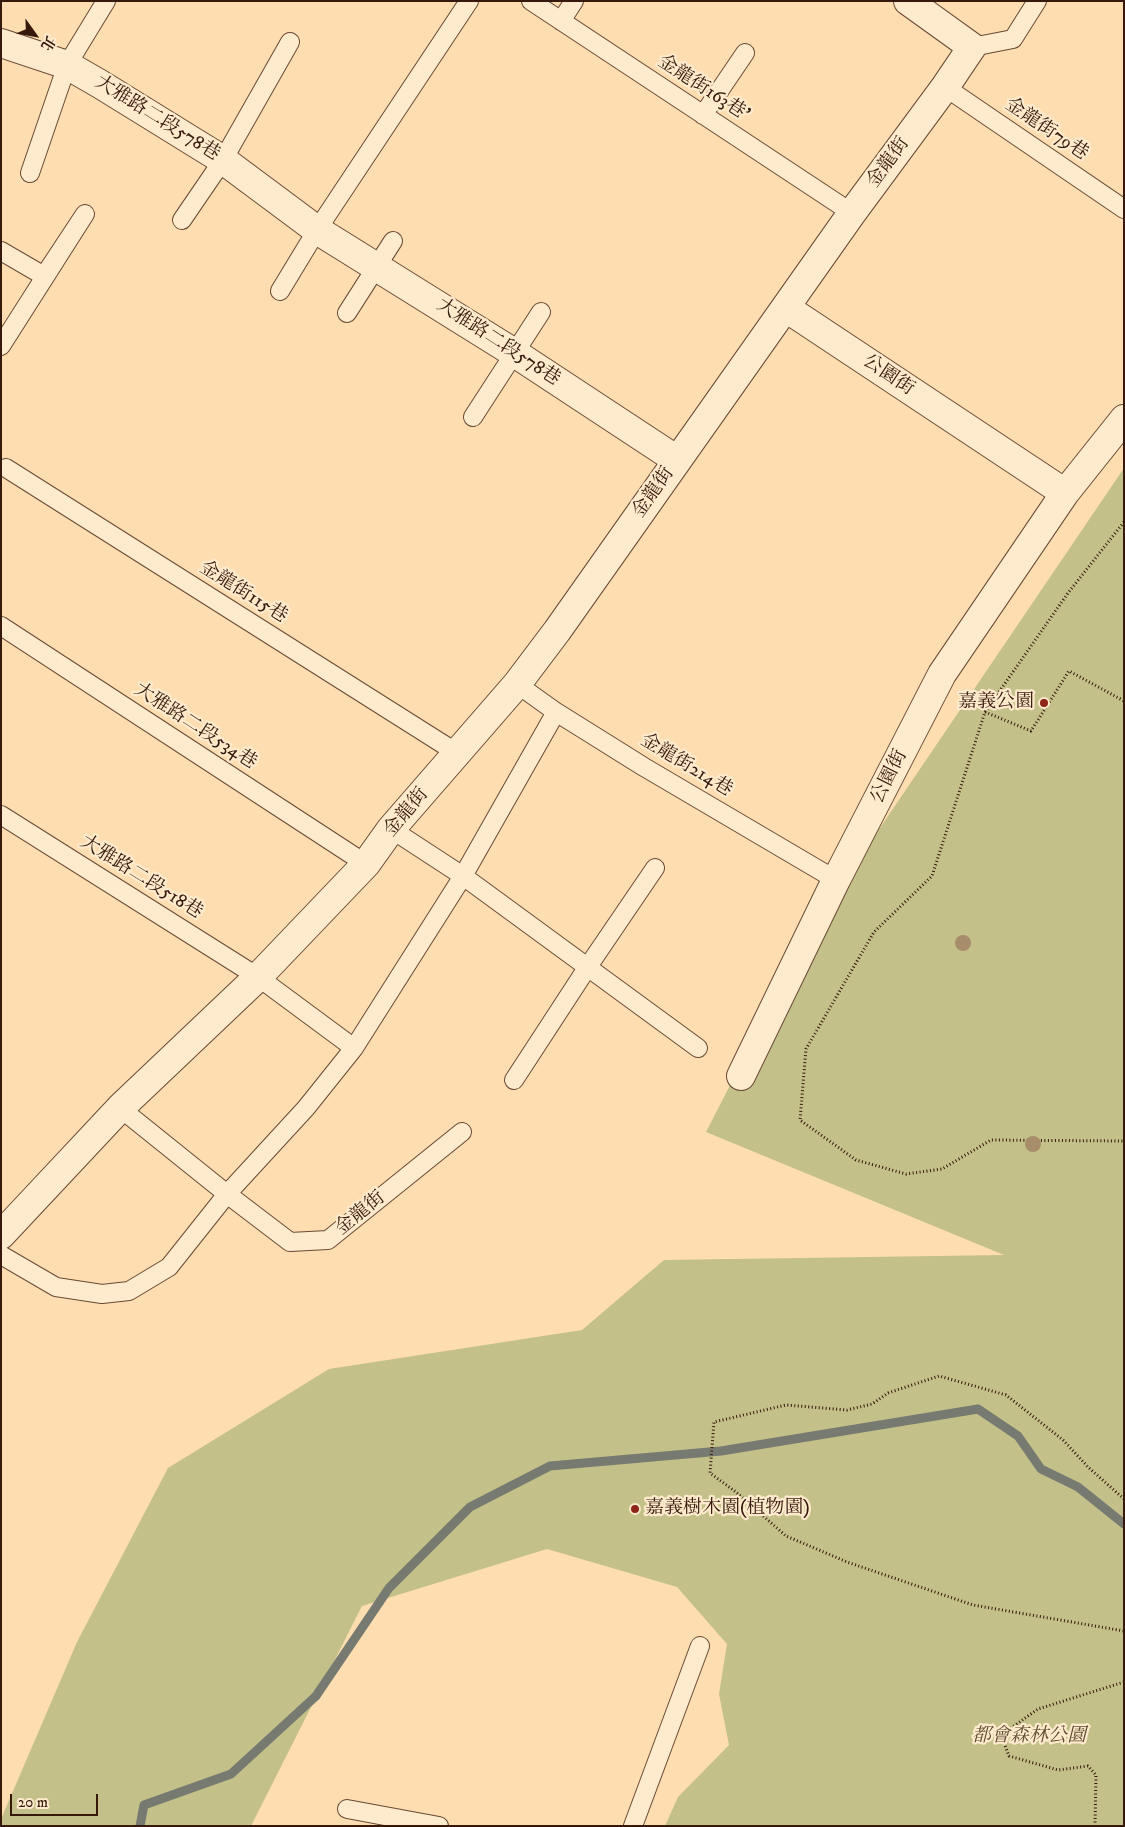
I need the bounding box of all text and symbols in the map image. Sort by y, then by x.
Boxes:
north arrow [10,10,60,60]
text: 北 [36,32,59,54]
street label: 金龍街163巷' [653,51,753,127]
street label: 大雅路二段578巷 [90,71,224,167]
street label: 金龍街79巷 [1000,94,1092,166]
street label: 金龍街 [863,133,915,193]
street label: 大雅路二段578巷 [432,295,564,391]
street label: 公園街 [858,351,918,401]
street label: 金龍街 [628,463,680,523]
street label: 金龍街115巷 [195,557,291,629]
street label: 大雅路二段534巷 [129,679,261,775]
place label: 嘉義公園 [958,692,1034,714]
marker: 嘉義公園 [1038,697,1050,709]
street label: 金龍街214巷 [636,730,736,802]
street label: 公園街 [867,746,913,808]
street label: 金龍街 [380,784,434,842]
street label: 大雅路二段518巷 [76,831,206,925]
street label: 金龍街 [332,1187,390,1241]
place label: 嘉義樹木園(植物園) [645,1498,810,1520]
marker: 嘉義樹木園(植物園) [629,1503,641,1515]
park label: 都會森林公園 [972,1726,1086,1748]
scale bar [12,1784,100,1816]
text: 20 m [18,1793,48,1812]

